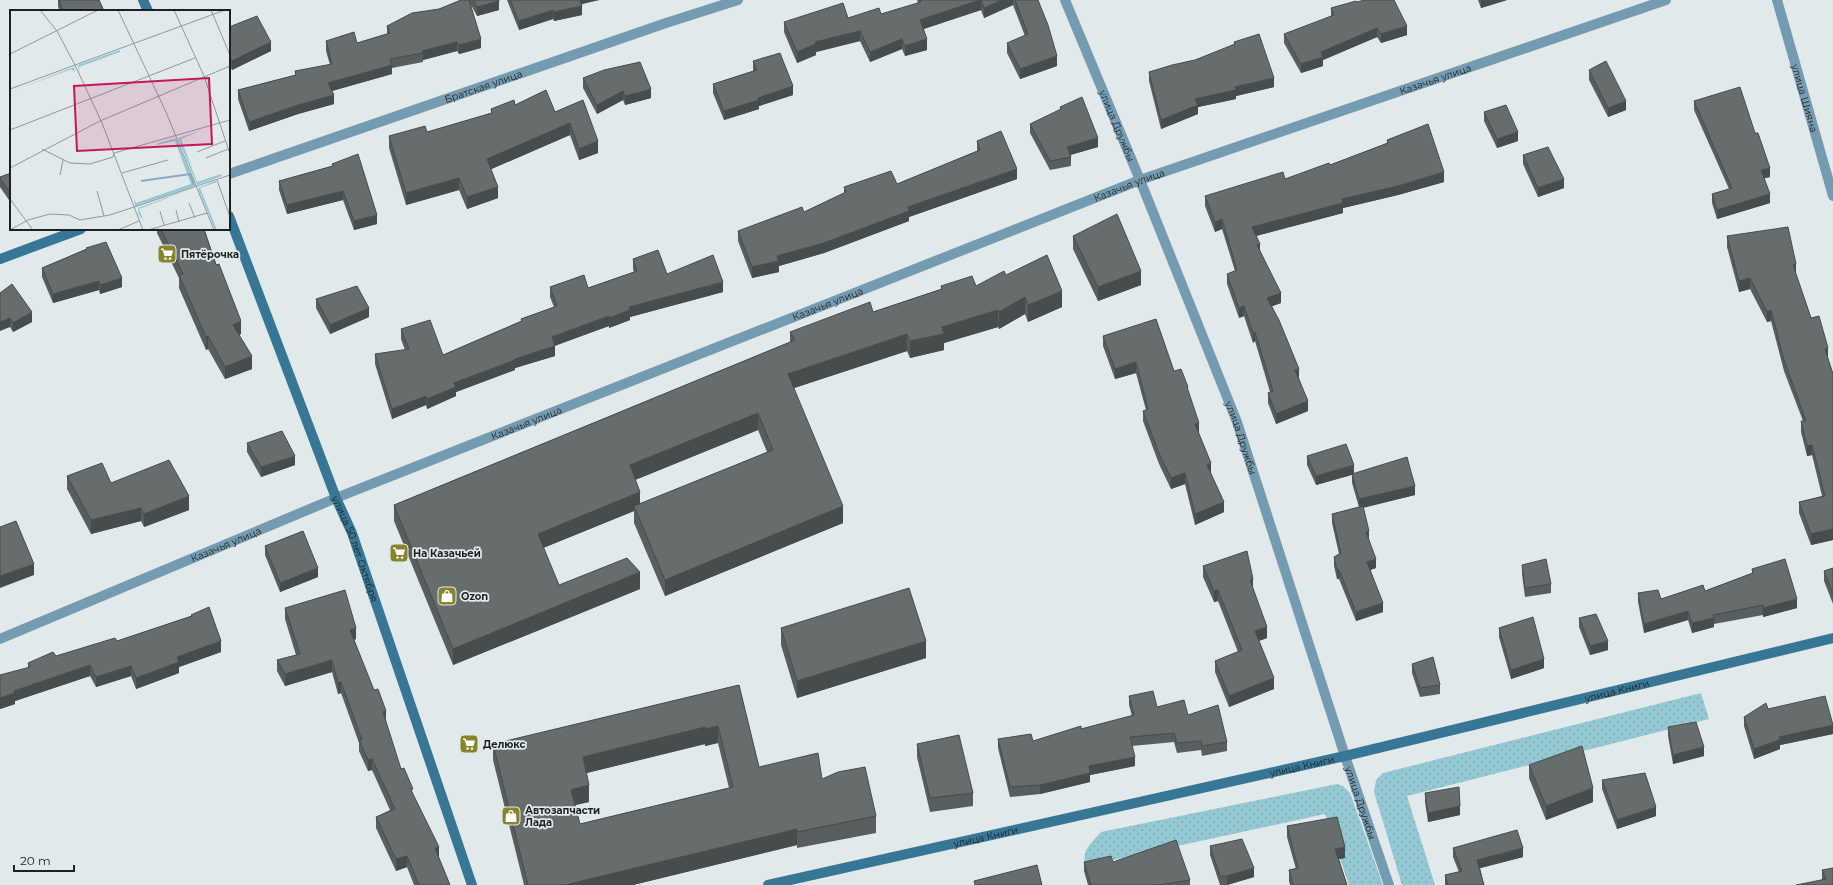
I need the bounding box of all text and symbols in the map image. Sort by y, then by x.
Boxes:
inset map [10,10,230,230]
street label: Казачья улица [1398,61,1473,98]
street label: улица Шияна [1788,62,1820,134]
street label: Братская улица [443,67,524,106]
street label: улица Дружбы [1096,87,1138,164]
street label: Казачья улица [1092,166,1166,205]
supermarket icon: Пятёрочка [156,243,178,265]
place label: Пятёрочка [181,248,239,261]
street label: Казачья улица [790,284,865,324]
street label: улица Дружбы [1222,398,1260,476]
street label: Казачья улица [489,403,564,443]
street label: улица 50 лет Октября [328,493,381,604]
street label: Казачья улица [189,524,263,565]
supermarket icon: На Казачьей [388,542,410,564]
place label: На Казачьей [413,547,481,560]
shop icon: Ozon [436,585,458,607]
place label: Ozon [461,590,488,603]
street label: улица Книги [1582,677,1651,705]
supermarket icon: Делюкс [458,733,480,755]
place label: Делюкс [483,738,526,751]
street label: улица Книги [1267,753,1336,780]
street label: улица Дружбы [1342,763,1379,841]
place label: Автозапчасти Лада [525,804,600,829]
shop icon: Автозапчасти Лада [500,805,522,827]
street label: улица Книги [951,823,1019,851]
scale bar [14,847,74,873]
text: 20 m [20,853,51,868]

